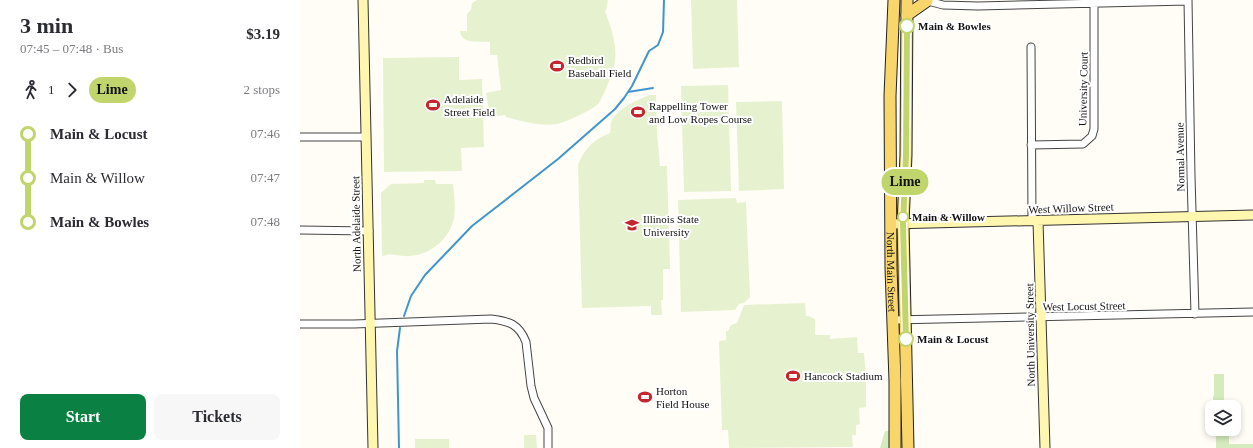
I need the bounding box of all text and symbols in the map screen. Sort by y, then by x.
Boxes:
text: 3 min [20,13,73,38]
marker: Main & Bowles [899,18,915,34]
place label: Main & Bowles [918,20,991,32]
text: $3.19 [246,26,280,42]
text: 07:45 – 07:48 · Bus [20,41,123,56]
street label: University Court [1076,52,1090,126]
place label: Redbird Baseball Field [568,54,632,79]
sports icon: Redbird Baseball Field [549,58,565,74]
icon: walk [20,79,42,101]
icon: forward [61,79,83,101]
text: 1 [48,82,55,97]
text: Lime [97,82,128,97]
text: 2 stops [244,82,280,97]
place label: Adelaide Street Field [444,93,496,118]
sports icon: Adelaide Street Field [425,97,441,113]
place label: Rappelling Tower and Low Ropes Course [649,100,752,125]
sports icon: Rappelling Tower and Low Ropes Course [630,104,646,120]
street label: Normal Avenue [1173,122,1187,192]
text: Main & Locust [50,126,148,142]
text: 07:46 [250,126,280,141]
line badge: Lime [877,169,933,195]
text: Main & Willow [50,170,145,186]
text: 07:47 [250,170,280,185]
text: Lime [889,174,921,189]
street label: North Adelaide Street [349,176,363,272]
street label: West Willow Street [1028,201,1114,215]
marker: Main & Willow [897,211,909,223]
place label: Main & Willow [912,211,985,223]
place label: Illinois State University [643,213,699,238]
text: Main & Bowles [50,214,149,230]
text: 07:48 [250,214,280,229]
school or university icon: Illinois State University [624,217,640,233]
street label: North Main Street [885,232,899,312]
street label: North University Street [1023,283,1037,387]
street label: West Locust Street [1042,299,1126,313]
marker: Main & Locust [898,331,914,347]
place label: Main & Locust [917,333,989,345]
sports icon: Hancock Stadium [785,368,801,384]
place label: Hancock Stadium [804,370,883,382]
place label: Horton Field House [656,385,710,410]
sports icon: Horton Field House [637,389,653,405]
button: Start [20,394,146,440]
button: Tickets [154,394,280,440]
map controls [1205,400,1241,436]
button: layers [1205,400,1241,436]

